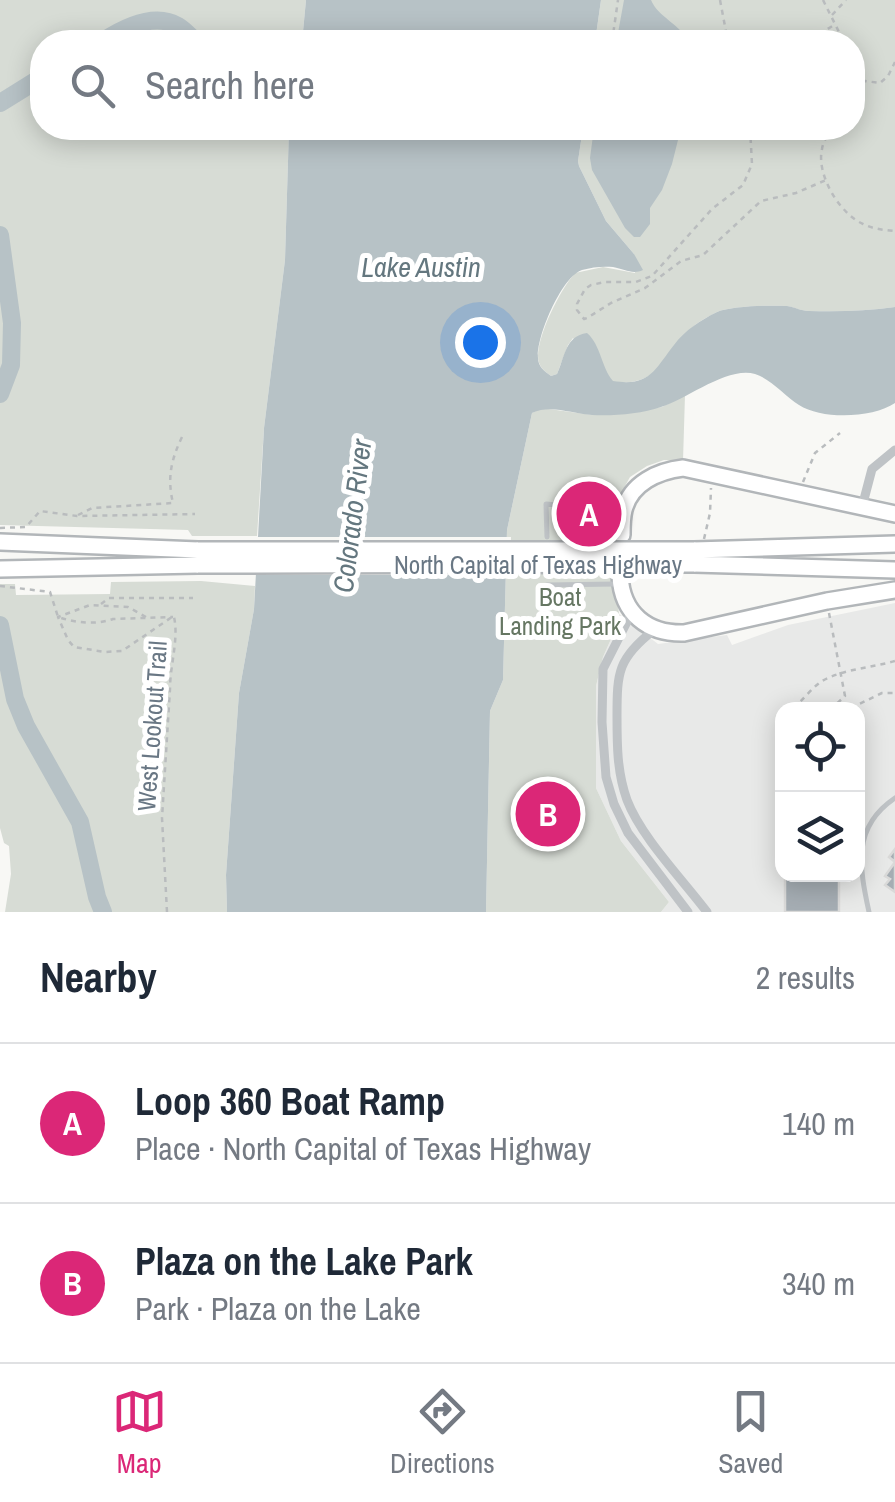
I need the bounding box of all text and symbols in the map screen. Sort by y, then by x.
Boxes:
search box [30,30,865,140]
icon: search [65,58,120,113]
text: Search here [145,60,315,111]
water label: Lake Austin [361,248,481,286]
your location [455,317,506,368]
water label: Colorado River [324,436,380,595]
pin: A [556,476,622,552]
street label: North Capital of Texas Highway [394,548,683,582]
park label: Boat Landing Park [499,580,622,643]
street label: West Lookout Trail [129,640,175,812]
map controls [775,702,865,882]
button: locate [775,702,865,792]
pin: B [516,776,580,852]
button: layers [775,792,865,882]
text: Nearby [40,949,157,1005]
text: 2 results [756,956,855,999]
text: Loop 360 Boat Ramp [135,1076,445,1127]
text: A [63,1102,82,1145]
text: 140 m [782,1102,855,1145]
text: Place · North Capital of Texas Highway [135,1127,591,1170]
text: Plaza on the Lake Park [135,1236,473,1287]
text: B [63,1262,82,1305]
text: 340 m [782,1262,855,1305]
text: Park · Plaza on the Lake [135,1287,421,1330]
tab: Map [112,1384,167,1482]
tab: Directions [390,1384,495,1482]
tab: Saved [718,1384,783,1482]

